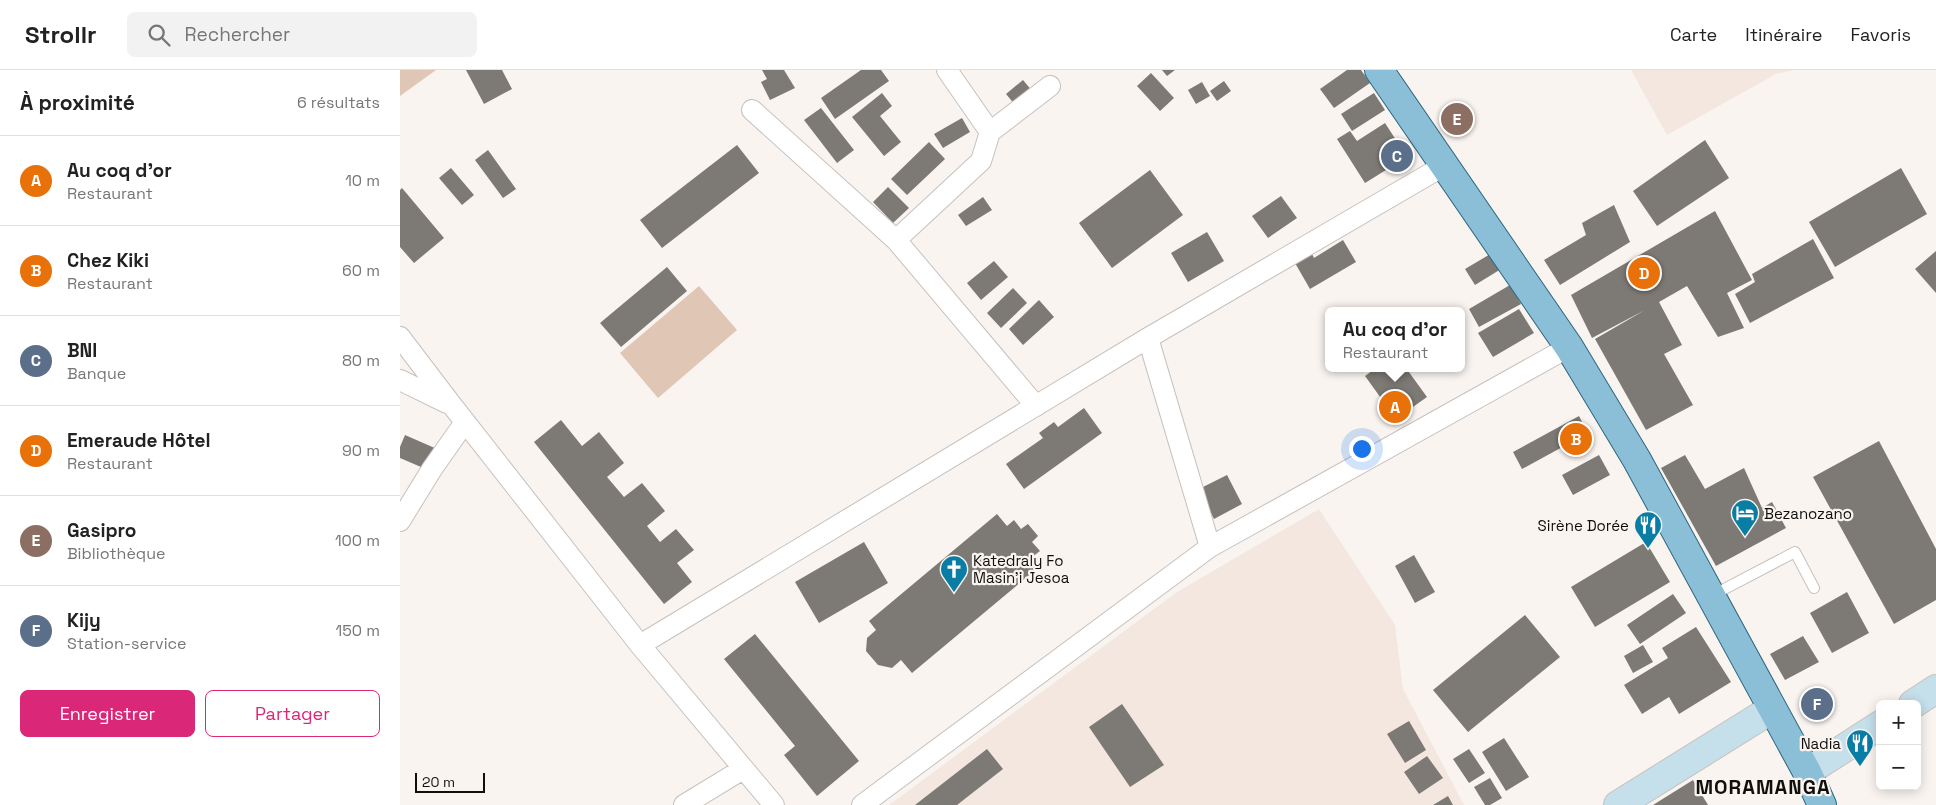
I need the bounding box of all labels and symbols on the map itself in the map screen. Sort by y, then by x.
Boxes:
pin: E [1441,100,1473,138]
pin: C [1381,137,1413,175]
pin: D [1628,254,1660,292]
pin: A [1379,388,1411,426]
pin: B [1560,420,1592,458]
your location [1349,436,1375,462]
hotel icon: Bezanozano [1730,498,1760,537]
place label: Bezanozano [1764,504,1852,523]
restaurant icon: Sirène Dorée [1633,510,1663,549]
place label: Sirène Dorée [1538,516,1629,535]
place label: Katedraly Fo Masin'i Jesoa [973,551,1070,587]
church icon: Katedraly Fo Masin'i Jesoa [939,554,969,593]
pin: F [1801,685,1833,723]
restaurant icon: Nadia [1845,728,1875,767]
place label: Nadia [1801,734,1841,753]
scale bar [415,770,485,793]
district label: MORAMANGA [1695,774,1831,800]

